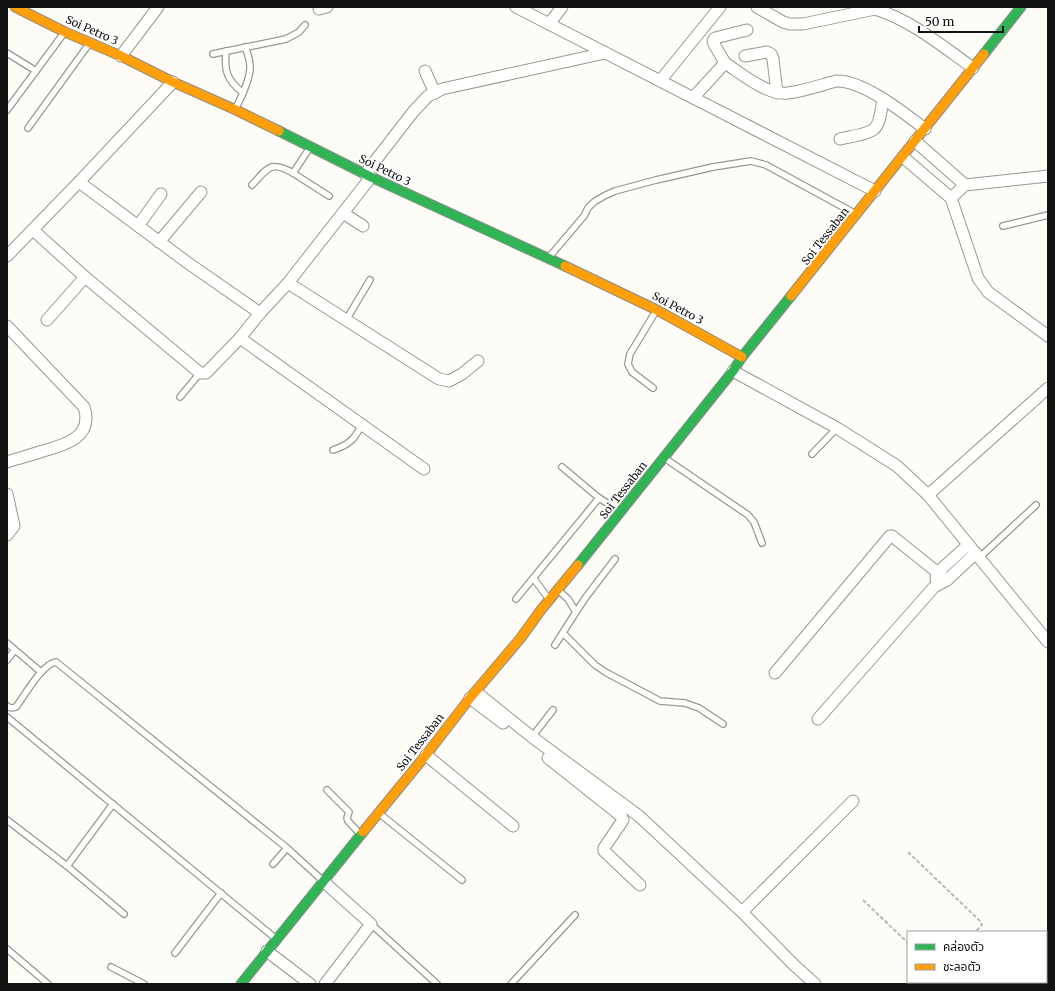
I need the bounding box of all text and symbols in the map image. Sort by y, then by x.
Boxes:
scale bar [919,8,1003,34]
street label: Soi Petro 3 [63,12,121,48]
text: 50 m [925,14,954,29]
street label: Soi Petro 3 [357,151,413,189]
street label: Soi Tessaban [798,204,852,268]
street label: Soi Petro 3 [650,289,706,327]
street label: Soi Tessaban [596,458,650,522]
street label: Soi Tessaban [393,710,447,774]
legend [907,931,1047,983]
text: คล่องตัว [943,939,984,954]
text: ชะลอตัว [943,959,981,974]

